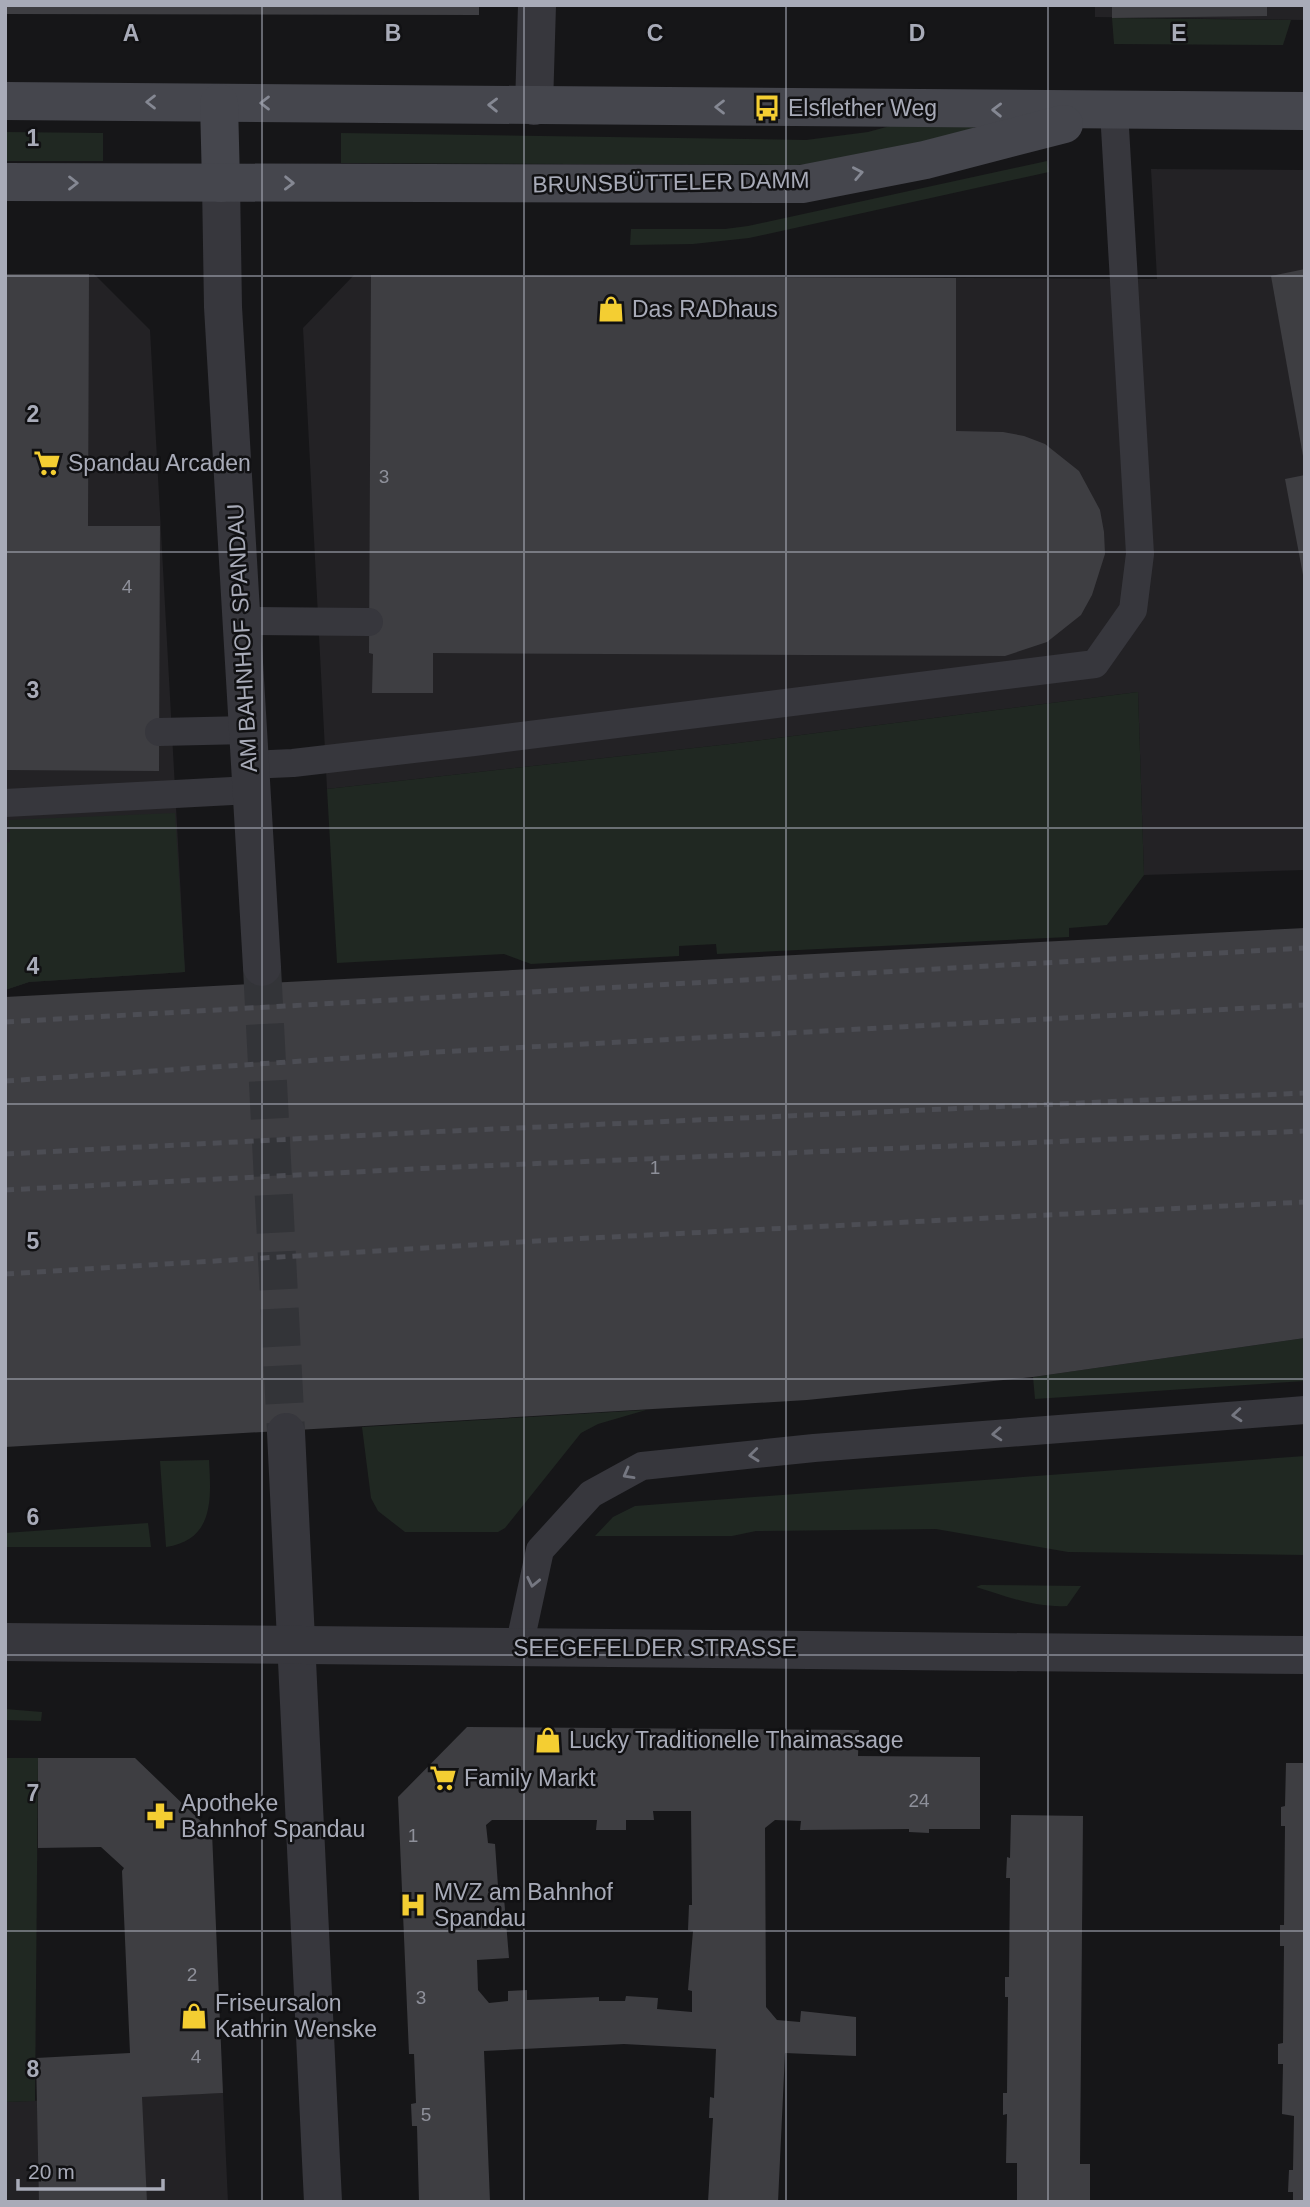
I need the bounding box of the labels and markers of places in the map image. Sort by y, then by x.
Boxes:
bus stop icon: Elsflether Weg [752,93,782,123]
place label: Elsflether Weg [788,95,937,121]
shop icon: Das RADhaus [596,294,626,324]
place label: Das RADhaus [632,296,778,322]
supermarket icon: Spandau Arcaden [32,448,62,478]
place label: Spandau Arcaden [68,450,251,476]
shop icon: Lucky Traditionelle Thaimassage [533,1725,563,1755]
place label: Lucky Traditionelle Thaimassage [569,1727,904,1753]
supermarket icon: Family Markt [428,1763,458,1793]
place label: Family Markt [464,1765,596,1791]
place label: Apotheke Bahnhof Spandau [181,1790,365,1842]
pharmacy icon: Apotheke Bahnhof Spandau [145,1801,175,1831]
place label: MVZ am Bahnhof Spandau [434,1879,614,1931]
hospital icon: MVZ am Bahnhof Spandau [398,1890,428,1920]
place label: Friseursalon Kathrin Wenske [215,1990,377,2042]
shop icon: Friseursalon Kathrin Wenske [179,2001,209,2031]

